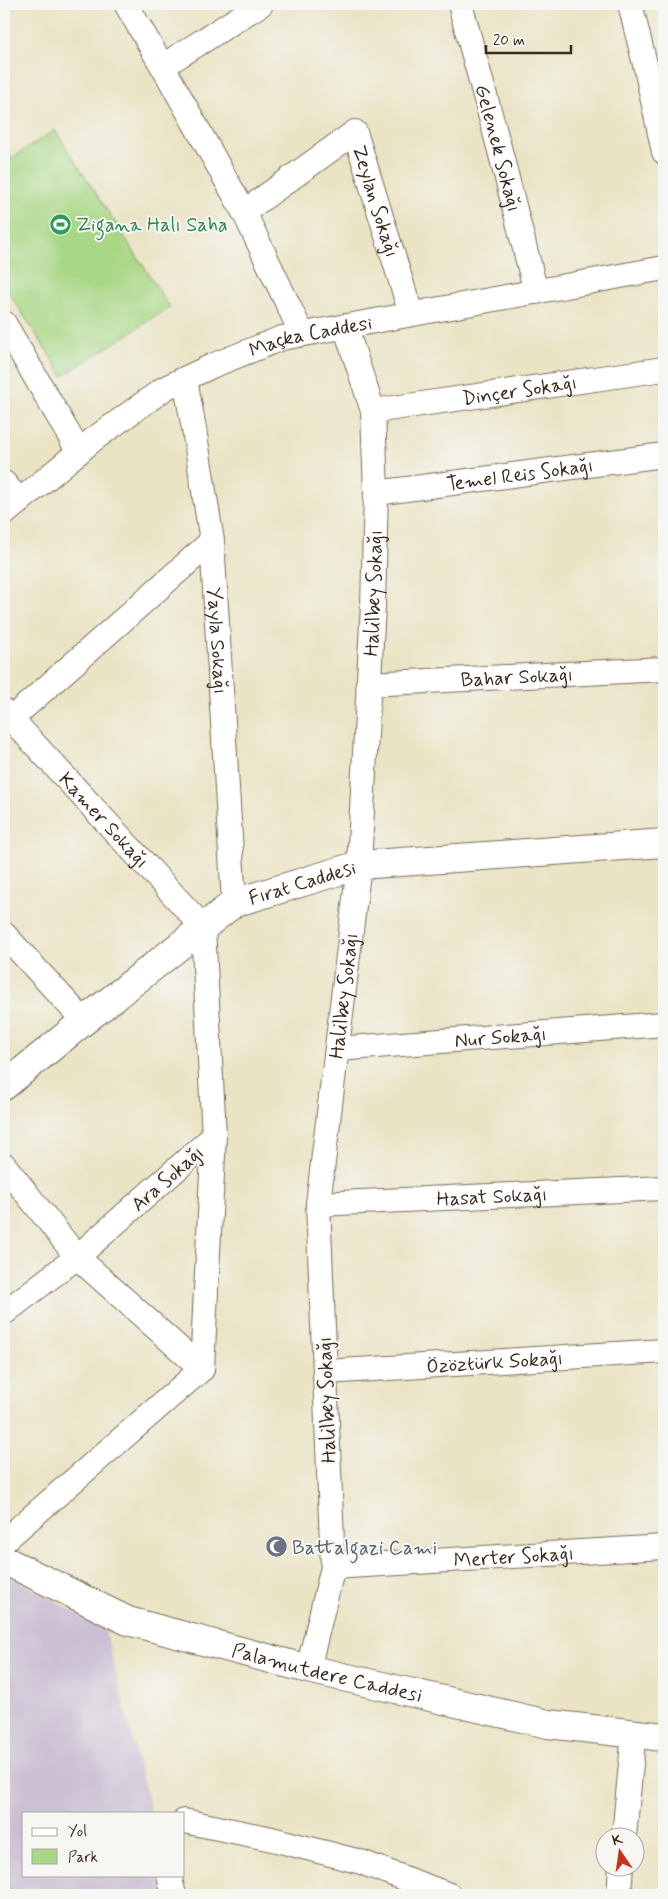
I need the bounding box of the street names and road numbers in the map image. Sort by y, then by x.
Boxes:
street label: Gelenek Sokağı [468,81,527,215]
street label: Zeylan Sokağı [345,142,405,261]
street label: Maçka Caddesi [245,310,374,365]
street label: Dinçer Sokağı [460,370,579,413]
street label: Temel Reis Sokağı [445,452,595,499]
street label: Halilbey Sokağı [358,529,390,657]
street label: Yayla Sokağı [200,586,233,695]
street label: Bahar Sokağı [460,662,574,694]
street label: Kamer Sokağı [52,767,154,875]
street label: Fırat Caddesi [246,855,359,913]
street label: Halilbey Sokağı [324,931,366,1061]
street label: Nur Sokağı [454,1021,548,1055]
street label: Ara Sokağı [126,1140,210,1218]
street label: Hasat Sokağı [436,1181,548,1214]
street label: Halilbey Sokağı [312,1336,343,1464]
street label: Özöztürk Sokağı [426,1345,564,1381]
street label: Merter Sokağı [453,1540,575,1575]
street label: Palamutdere Caddesi [229,1637,425,1710]

